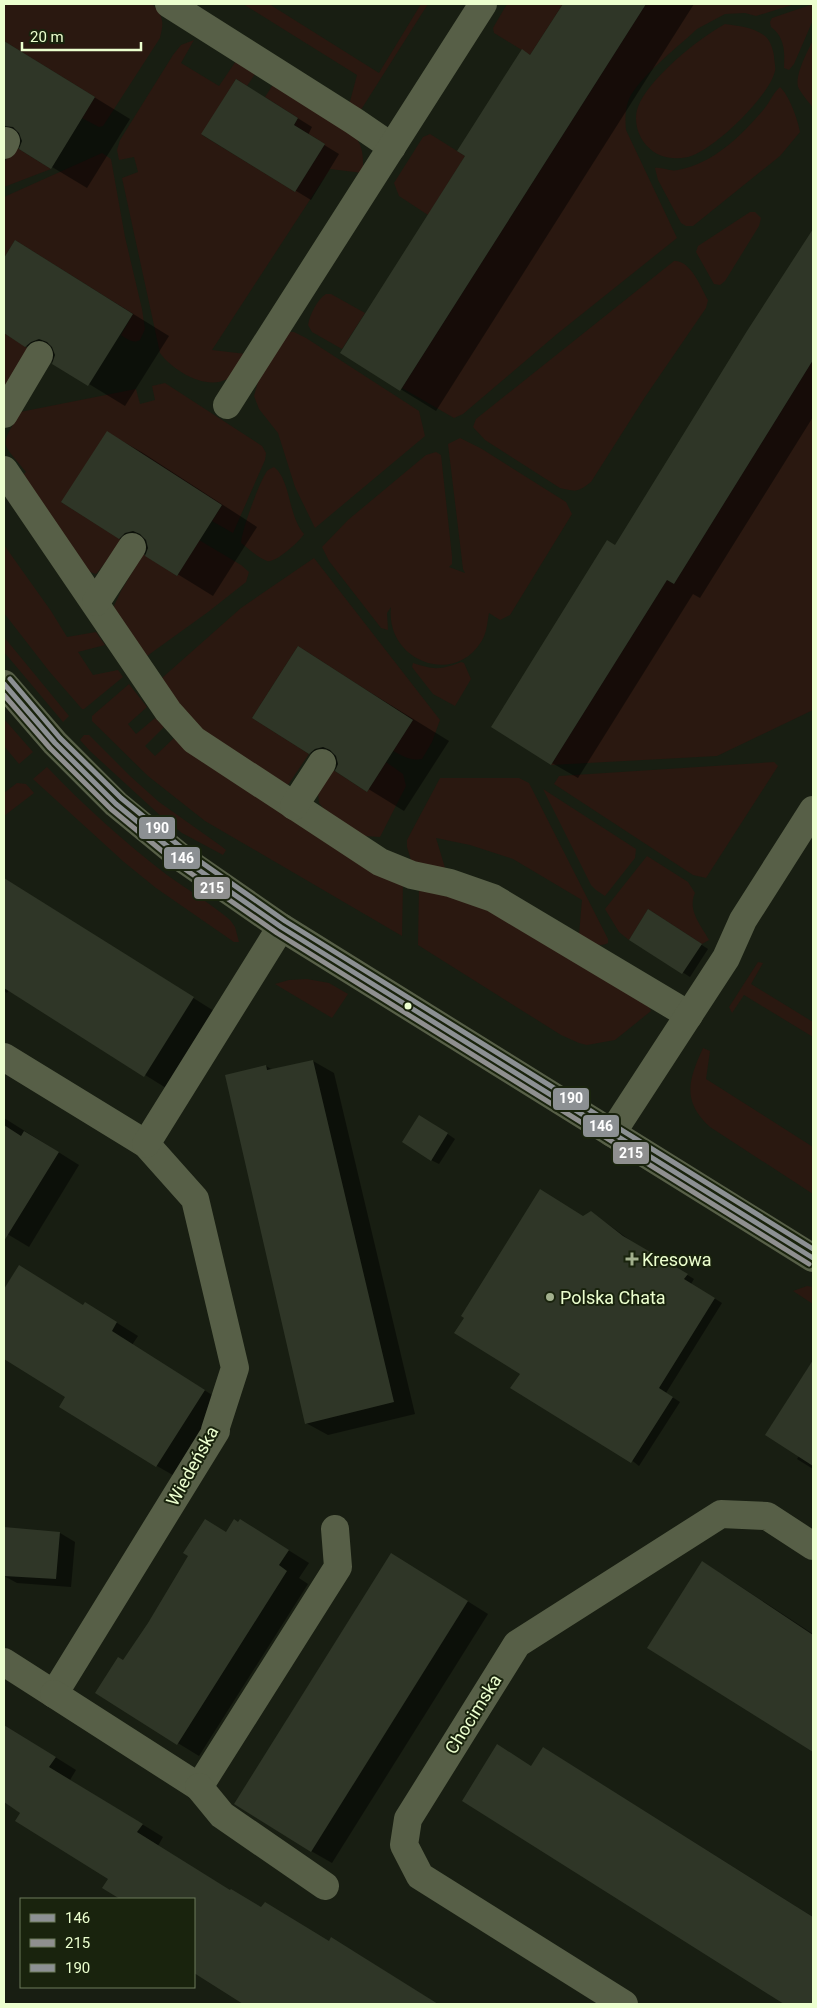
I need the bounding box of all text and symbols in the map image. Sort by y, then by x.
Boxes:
scale bar [22,20,141,52]
text: 20 m [30,28,64,46]
line badge: 190 [138,816,176,840]
text: 190 [145,820,169,836]
line badge: 146 [163,846,201,870]
text: 146 [170,850,194,866]
line badge: 215 [193,876,231,900]
text: 215 [200,880,224,896]
unlabelled marker [403,1001,413,1011]
line badge: 190 [552,1087,590,1111]
text: 190 [559,1090,583,1106]
line badge: 146 [582,1114,620,1138]
text: 146 [589,1118,613,1134]
line badge: 215 [612,1141,650,1165]
text: 215 [619,1145,643,1161]
place label: Kresowa [642,1249,712,1270]
marker: Kresowa [626,1253,638,1265]
place label: Polska Chata [560,1287,666,1308]
marker: Polska Chata [544,1291,556,1303]
street label: Wiedeńska [162,1423,222,1509]
street label: Chocimska [440,1670,506,1758]
legend [20,1898,195,1988]
text: 146 [65,1909,90,1927]
text: 215 [65,1934,90,1952]
text: 190 [65,1959,90,1977]

